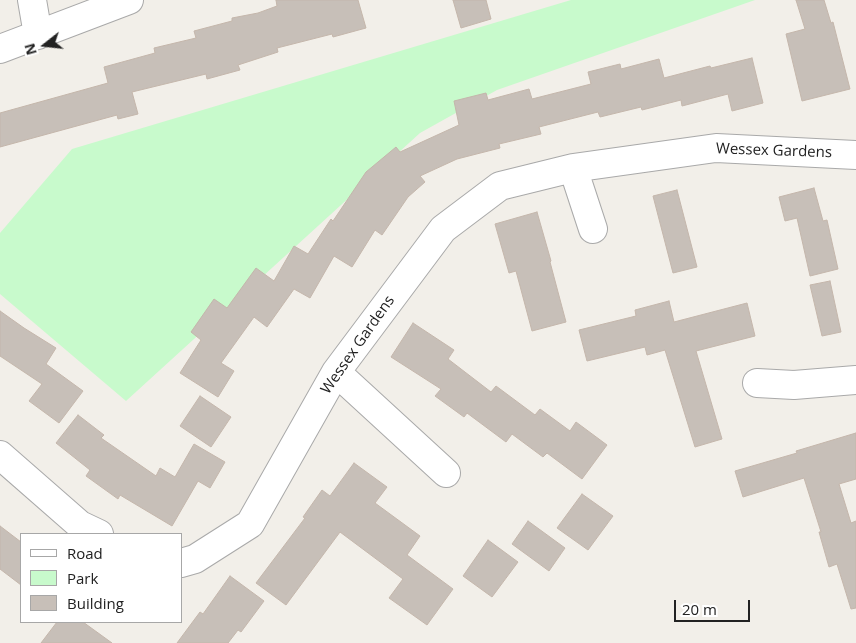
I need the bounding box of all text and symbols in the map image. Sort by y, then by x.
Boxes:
north arrow [20,20,70,70]
text: N [19,41,41,57]
street label: Wessex Gardens [716,140,832,162]
street label: Wessex Gardens [317,292,399,398]
legend [20,533,182,623]
text: Road [67,543,103,563]
text: Park [67,568,98,588]
scale bar [676,590,752,622]
text: Building [67,593,124,613]
text: 20 m [682,599,717,619]

